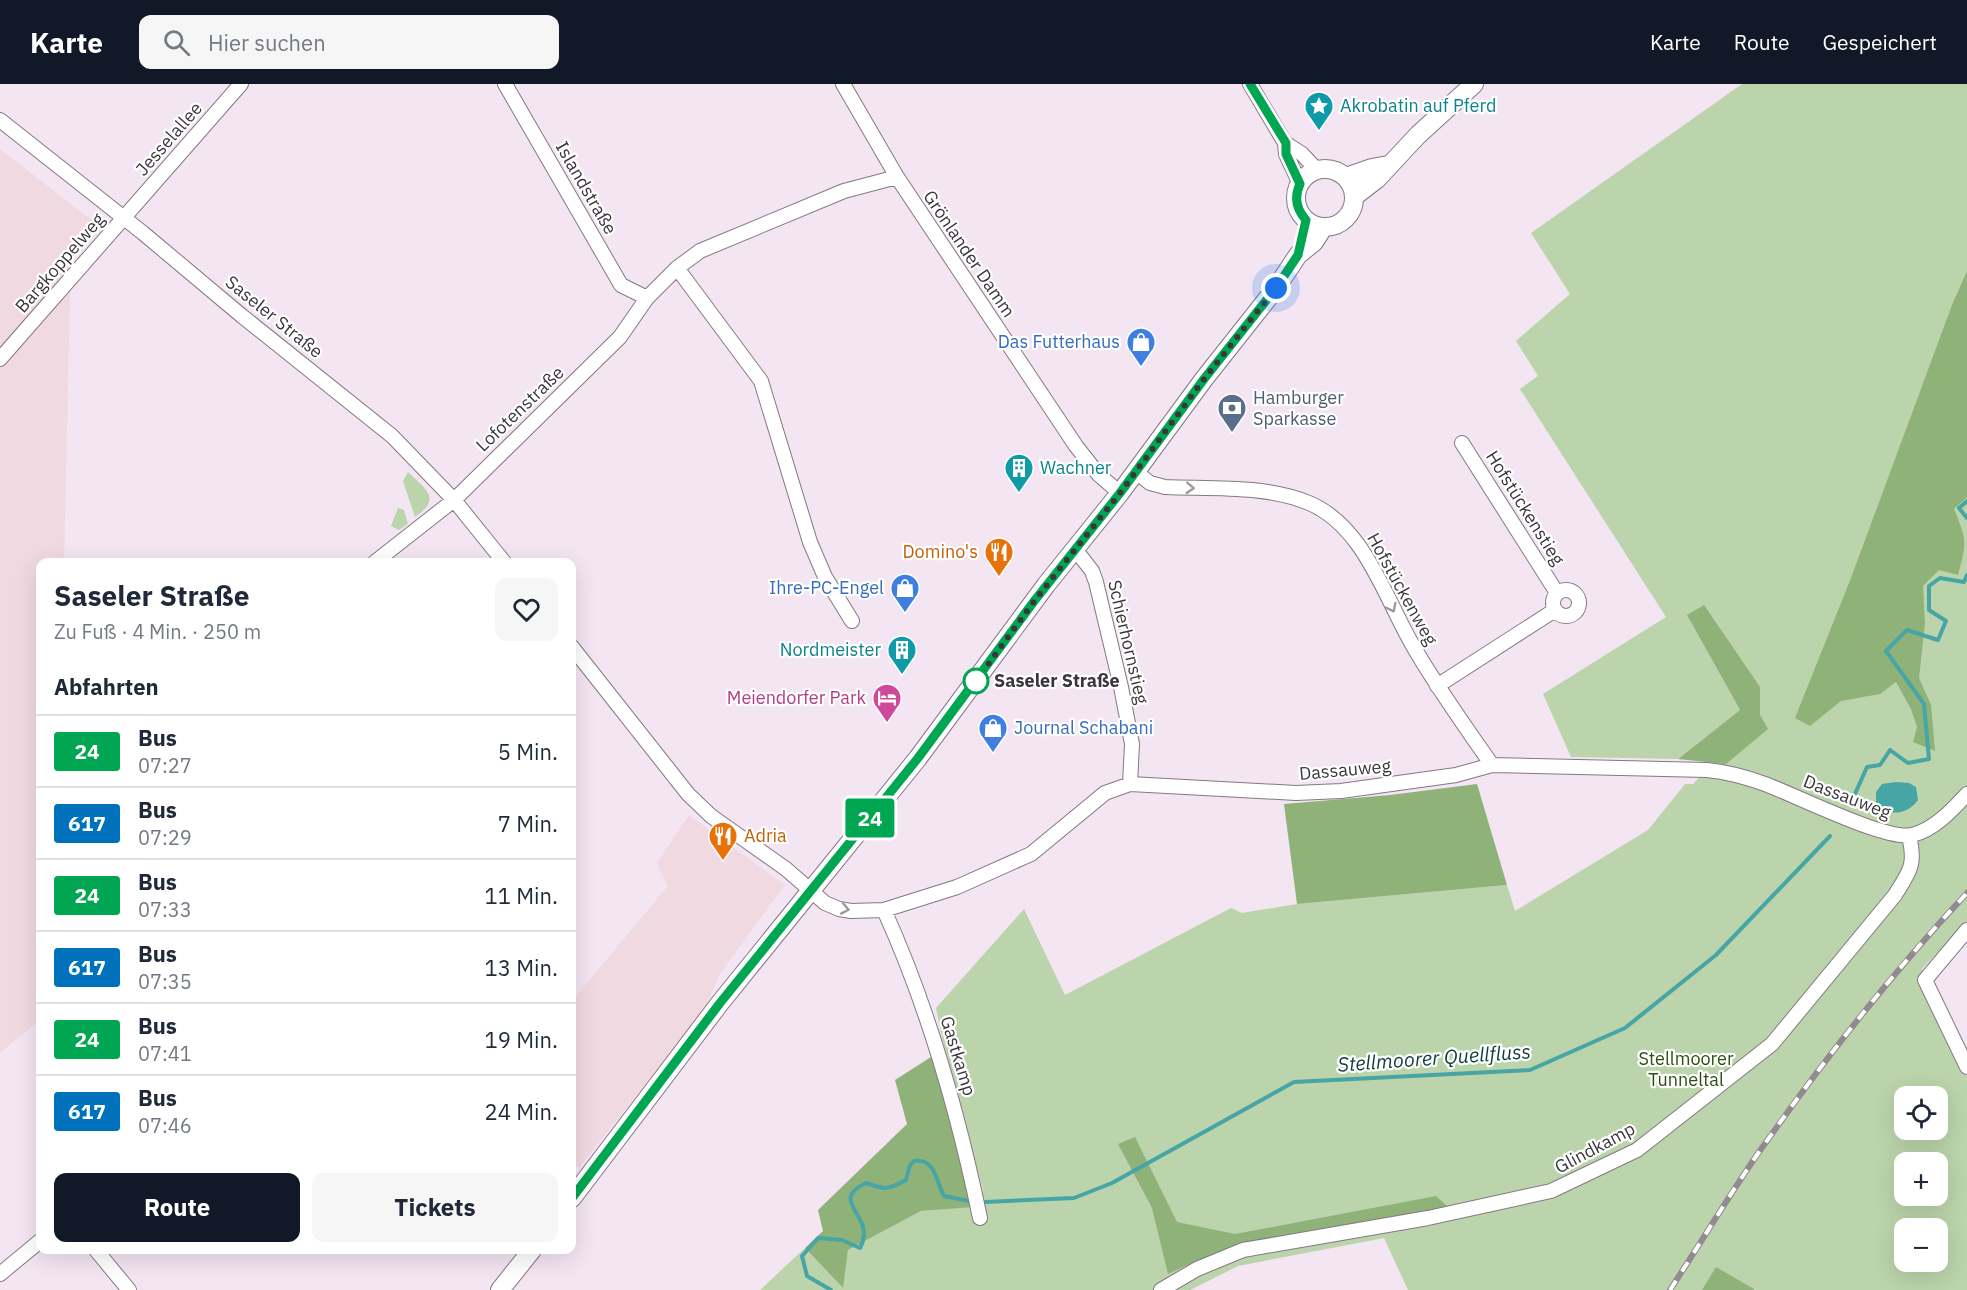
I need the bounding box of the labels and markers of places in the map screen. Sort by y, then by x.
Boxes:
place icon: Akrobatin auf Pferd [1303,90,1335,132]
place label: Akrobatin auf Pferd [1340,94,1496,117]
shop icon: Das Futterhaus [1125,326,1157,368]
place label: Das Futterhaus [998,330,1120,353]
place label: Hamburger Sparkasse [1253,386,1344,430]
bank icon: Hamburger Sparkasse [1216,392,1248,434]
building icon: Wachner [1003,452,1035,494]
place label: Wachner [1040,456,1112,479]
restaurant icon: Domino's [983,536,1015,578]
place label: Domino's [903,540,978,563]
shop icon: Ihre-PC-Engel [889,572,921,614]
place label: Ihre-PC-Engel [769,576,884,599]
building icon: Nordmeister [886,634,918,676]
place label: Nordmeister [780,638,881,661]
marker: Saseler Straße [963,668,989,694]
place label: Saseler Straße [994,669,1120,692]
hotel icon: Meiendorfer Park [871,682,903,724]
place label: Meiendorfer Park [727,686,867,709]
shop icon: Journal Schabani [977,712,1009,754]
place label: Journal Schabani [1014,716,1153,739]
restaurant icon: Adria [707,820,739,862]
place label: Adria [744,824,787,847]

